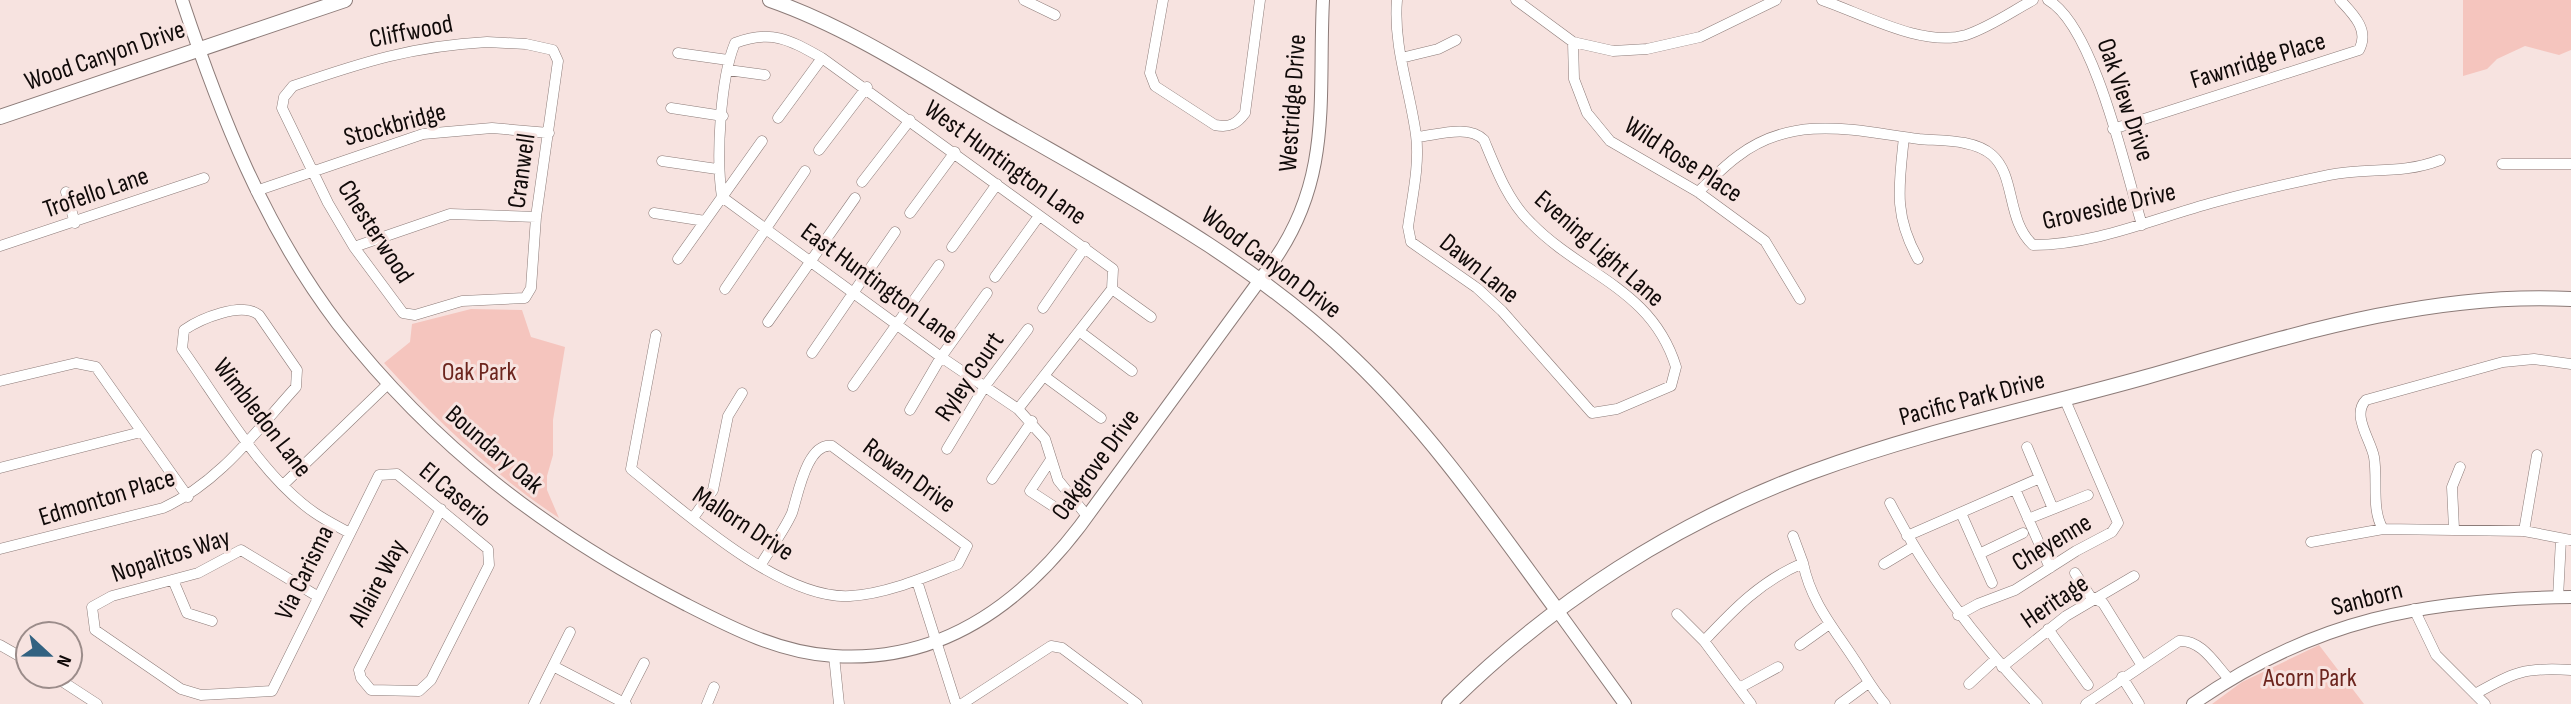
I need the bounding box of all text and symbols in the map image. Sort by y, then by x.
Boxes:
street label: Cliffwood [366,9,456,55]
street label: Wood Canyon Drive [21,14,189,98]
street label: Fawnridge Place [2187,26,2329,96]
street label: Westridge Drive [1273,33,1313,173]
street label: Oak View Drive [2090,35,2160,165]
street label: West Huntington Lane [918,94,1092,232]
street label: Stockbridge [340,96,450,154]
street label: Wild Rose Place [1618,110,1748,210]
street label: Cranwell [501,132,543,210]
street label: Trofello Lane [39,161,153,225]
street label: Chesterwood [330,175,420,289]
street label: Groveside Drive [2039,177,2179,237]
street label: Evening Light Lane [1528,184,1670,314]
street label: Wood Canyon Drive [1195,200,1347,326]
street label: East Huntington Lane [795,217,963,351]
street label: Dawn Lane [1433,228,1525,310]
street label: Ryley Court [929,327,1011,427]
street label: Wimbledon Lane [206,352,318,484]
park label: Oak Park [442,357,516,388]
street label: Pacific Park Drive [1896,365,2048,433]
street label: Boundary Oak [439,399,549,501]
street label: Oakgrove Drive [1045,403,1147,527]
street label: Rowan Drive [856,432,962,520]
street label: El Caserio [413,456,497,534]
street label: Edmonton Place [35,463,179,533]
street label: Mallorn Drive [687,480,799,568]
street label: Cheyenne [2007,507,2097,579]
street label: Via Carisma [269,521,341,625]
street label: Nopalitos Way [108,522,234,590]
street label: Allaire Way [342,534,414,633]
street label: Heritage [2015,568,2095,636]
street label: Sanborn [2328,575,2406,623]
north arrow [14,620,84,690]
text: N [51,652,76,670]
park label: Acorn Park [2262,663,2357,694]

